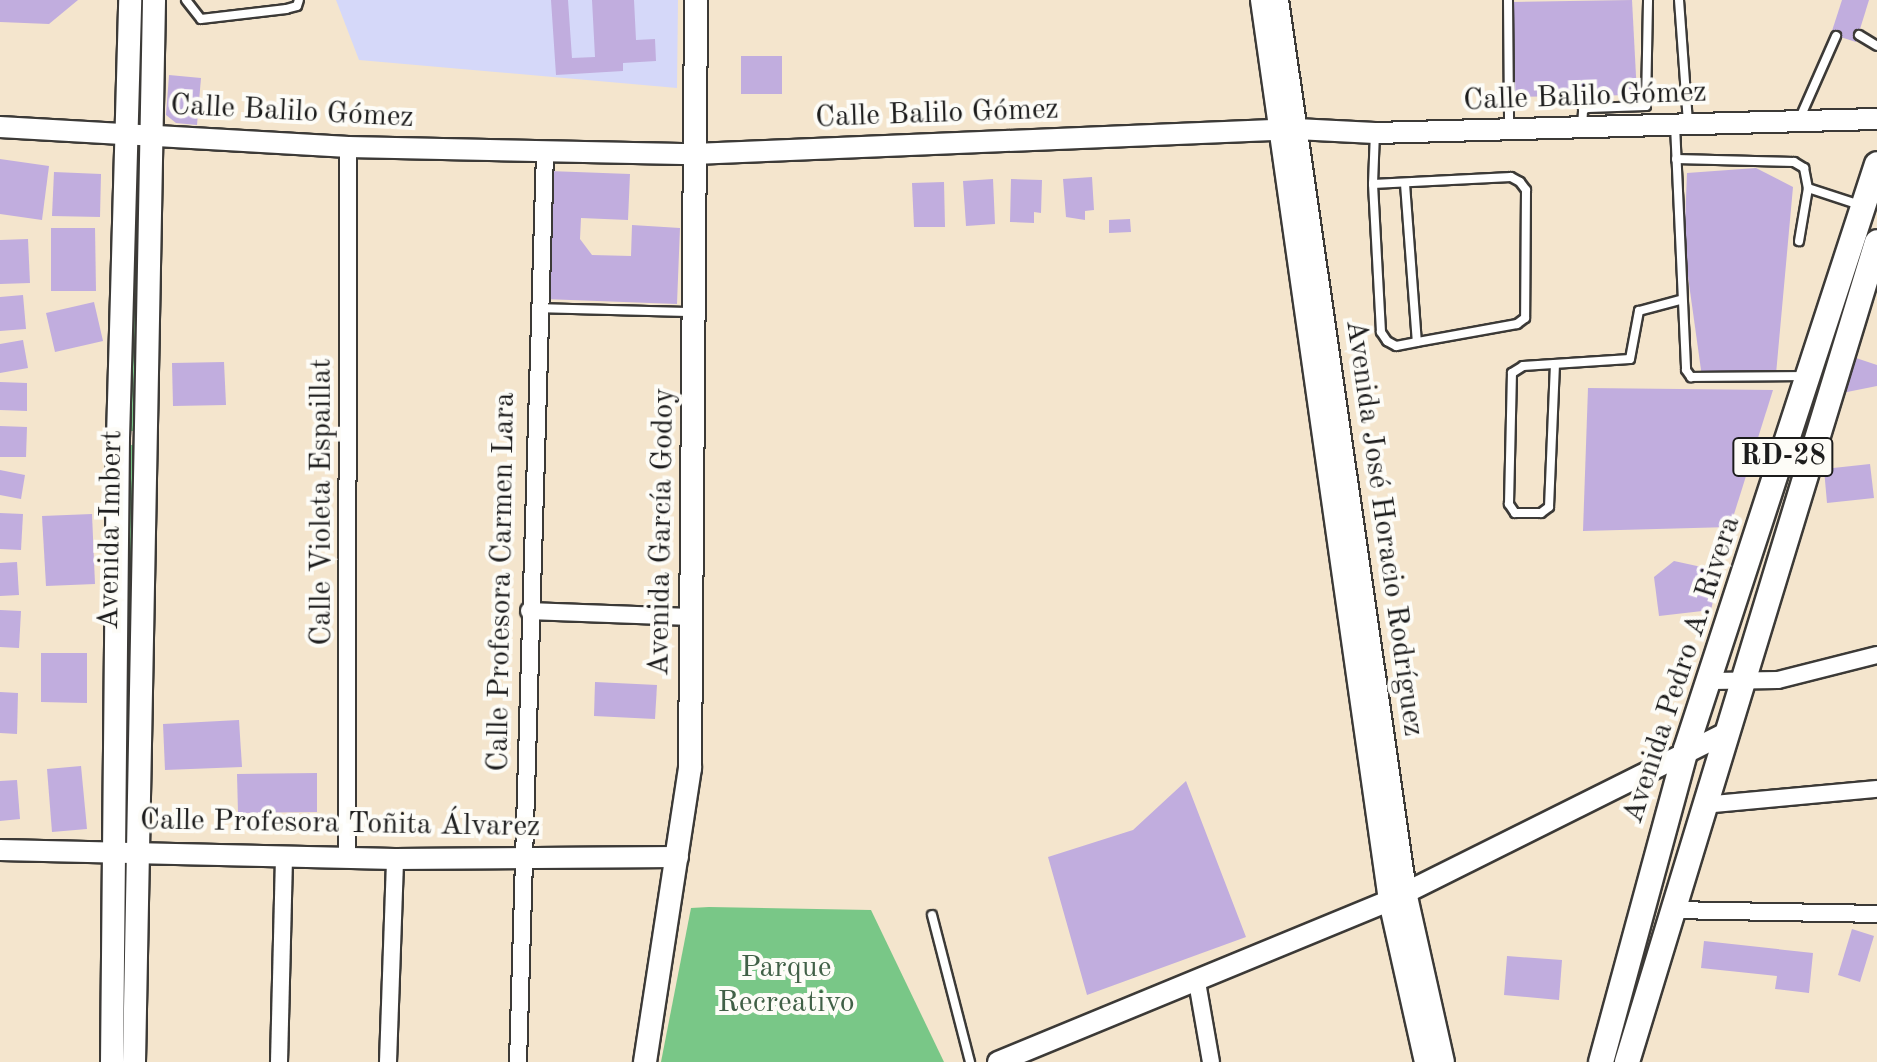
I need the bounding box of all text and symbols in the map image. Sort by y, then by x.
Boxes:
street label: Calle Balilo Gómez [1463,75,1707,119]
street label: Calle Balilo Gómez [169,88,415,136]
street label: Calle Balilo Gómez [815,92,1059,136]
street label: Avenida José Horacio Rodríguez [1337,317,1431,739]
street label: Calle Violeta Espaillat [304,358,340,646]
street label: Avenida García Godoy [641,387,683,677]
street label: Calle Profesora Carmen Lara [481,392,523,772]
street label: Avenida Imbert [91,430,131,630]
road number: RD-28 [1731,433,1835,481]
street label: Avenida Pedro A. Rivera [1615,512,1749,828]
street label: Calle Profesora Toñita Álvarez [140,803,540,845]
park label: Parque Recreativo [717,950,855,1020]

